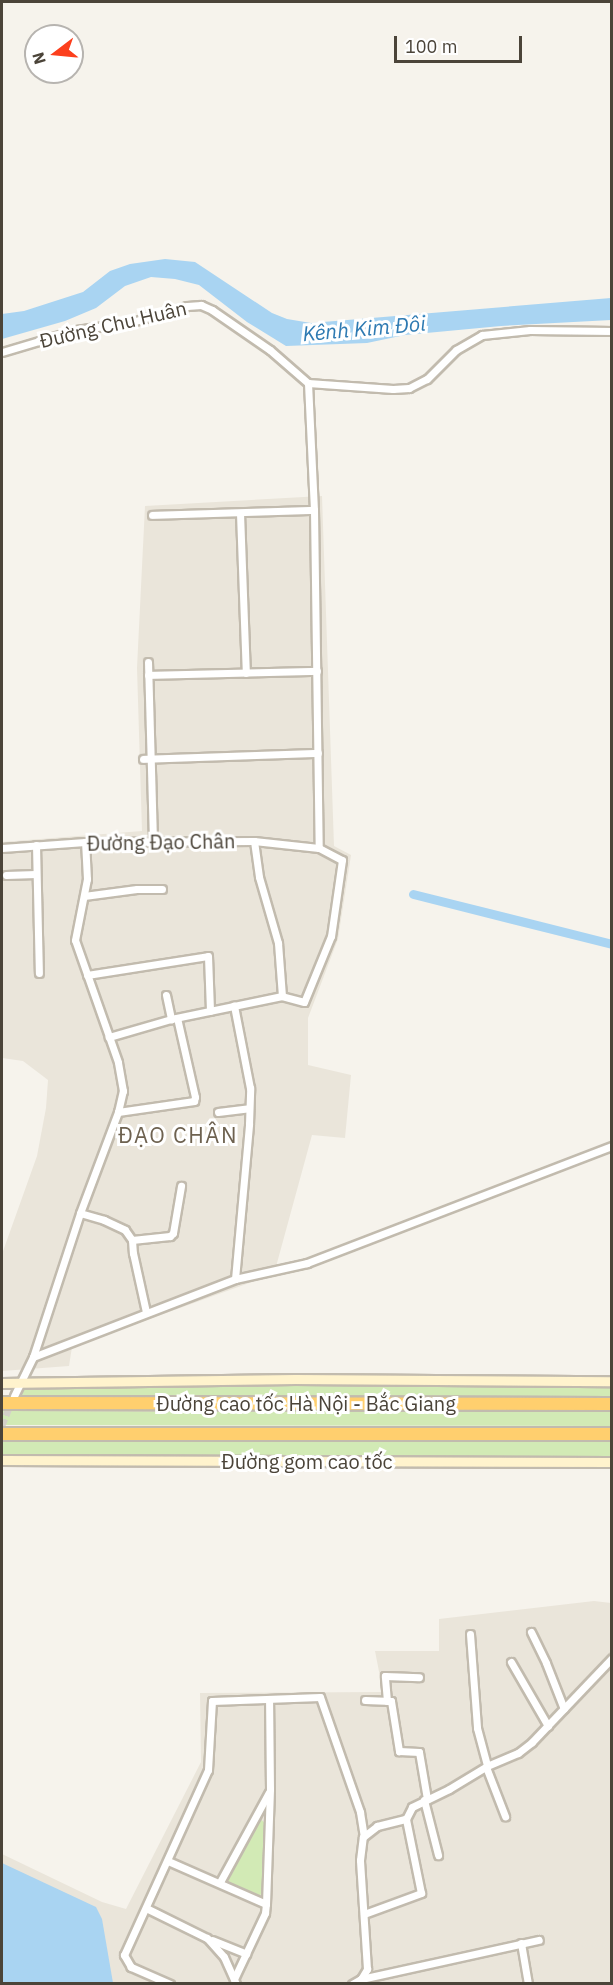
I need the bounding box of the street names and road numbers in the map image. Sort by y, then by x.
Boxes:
street label: Đường Chu Huân [37,295,189,353]
street label: Đường Đạo Chân [87,829,235,855]
street label: Đường cao tốc Hà Nội - Bắc Giang [156,1391,456,1415]
street label: Đường gom cao tốc [221,1449,393,1473]

